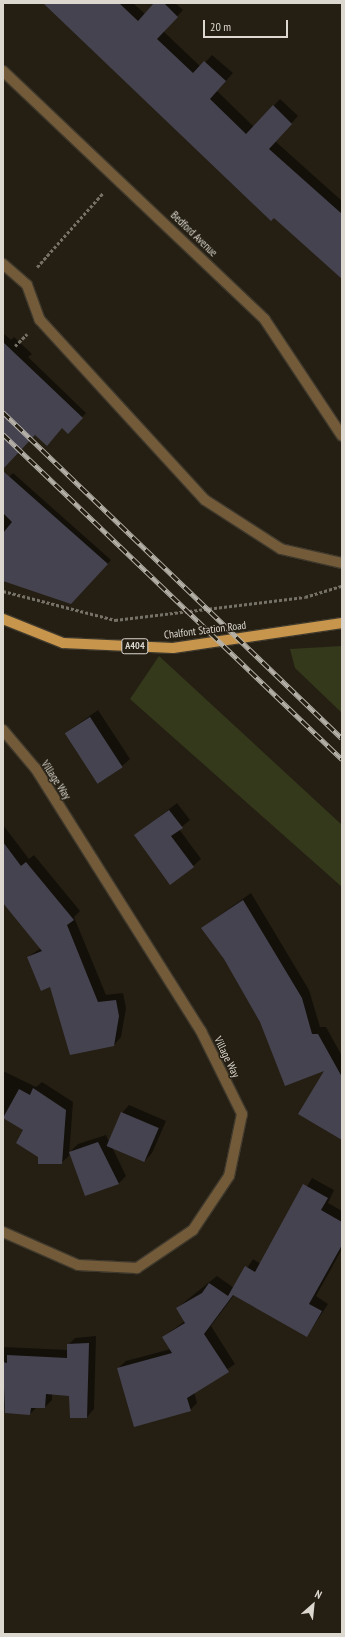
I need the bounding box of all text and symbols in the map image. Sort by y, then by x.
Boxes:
scale bar [205,12,290,38]
text: 20 m [210,19,231,34]
street label: Bedford Avenue [168,208,220,260]
street label: Chalfont Station Road [163,618,247,642]
road number: A404 [121,638,149,654]
street label: Village Way [38,758,74,802]
street label: Village Way [211,1034,243,1080]
north arrow [293,1585,333,1625]
text: N [313,1587,324,1602]

